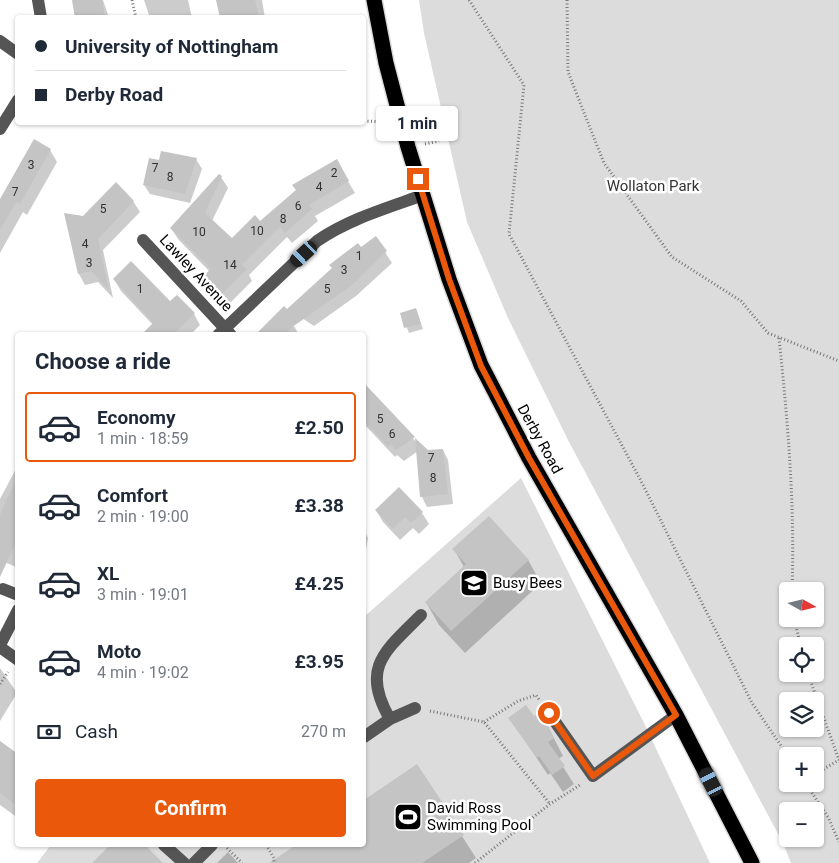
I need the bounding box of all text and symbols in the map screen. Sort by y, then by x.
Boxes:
text: University of Nottingham [65,35,278,58]
text: Derby Road [65,83,163,106]
callout: 1 min [377,106,459,142]
text: 1 min [397,114,437,133]
house number: 3 [28,158,34,172]
house number: 7 [152,161,159,175]
house number: 2 [331,166,338,180]
route end [407,168,429,190]
house number: 8 [167,170,174,184]
park label: Wollaton Park [607,177,700,195]
house number: 4 [316,180,323,194]
house number: 7 [12,185,19,199]
house number: 6 [295,199,302,213]
house number: 5 [100,202,107,216]
house number: 8 [280,212,287,226]
house number: 10 [250,224,264,238]
house number: 10 [192,225,206,239]
street label: Lawley Avenue [156,231,236,315]
house number: 4 [82,237,89,251]
car [287,238,320,270]
house number: 1 [356,249,362,263]
house number: 3 [86,256,92,270]
house number: 14 [223,258,237,272]
house number: 3 [341,263,347,277]
house number: 1 [137,282,143,296]
house number: 5 [324,282,331,296]
text: Choose a ride [35,349,171,374]
street label: Derby Road [514,401,566,477]
icon: car [37,405,82,450]
text: Economy [97,406,176,429]
house number: 5 [377,412,384,426]
text: £2.50 [294,416,344,439]
house number: 6 [389,427,396,441]
text: 1 min · 18:59 [97,429,189,448]
house number: 7 [428,451,435,465]
house number: 8 [430,471,437,485]
icon: car [37,483,82,528]
text: Comfort [97,484,168,507]
text: £3.38 [294,494,344,517]
text: 2 min · 19:00 [97,507,189,526]
icon: car [37,561,82,606]
text: XL [97,562,119,585]
school or university icon: Busy Bees [459,568,489,598]
text: £4.25 [294,572,344,595]
place label: Busy Bees [493,574,562,592]
north arrow [779,582,824,628]
map controls [779,582,824,847]
text: 3 min · 19:01 [97,585,189,604]
button: locate [779,637,824,682]
icon: car [37,639,82,684]
text: Moto [97,640,141,663]
text: £3.95 [294,650,344,673]
text: 4 min · 19:02 [97,663,189,682]
button: layers [779,692,824,737]
route start [538,702,560,724]
icon: cash [35,718,63,746]
text: Cash [75,720,118,743]
text: 270 m [301,722,346,741]
button: + [779,747,824,792]
car [697,765,724,799]
button: Confirm [35,779,346,837]
place label: David Ross Swimming Pool [427,799,531,834]
sports icon: David Ross Swimming Pool [393,802,423,832]
button: − [779,802,824,847]

